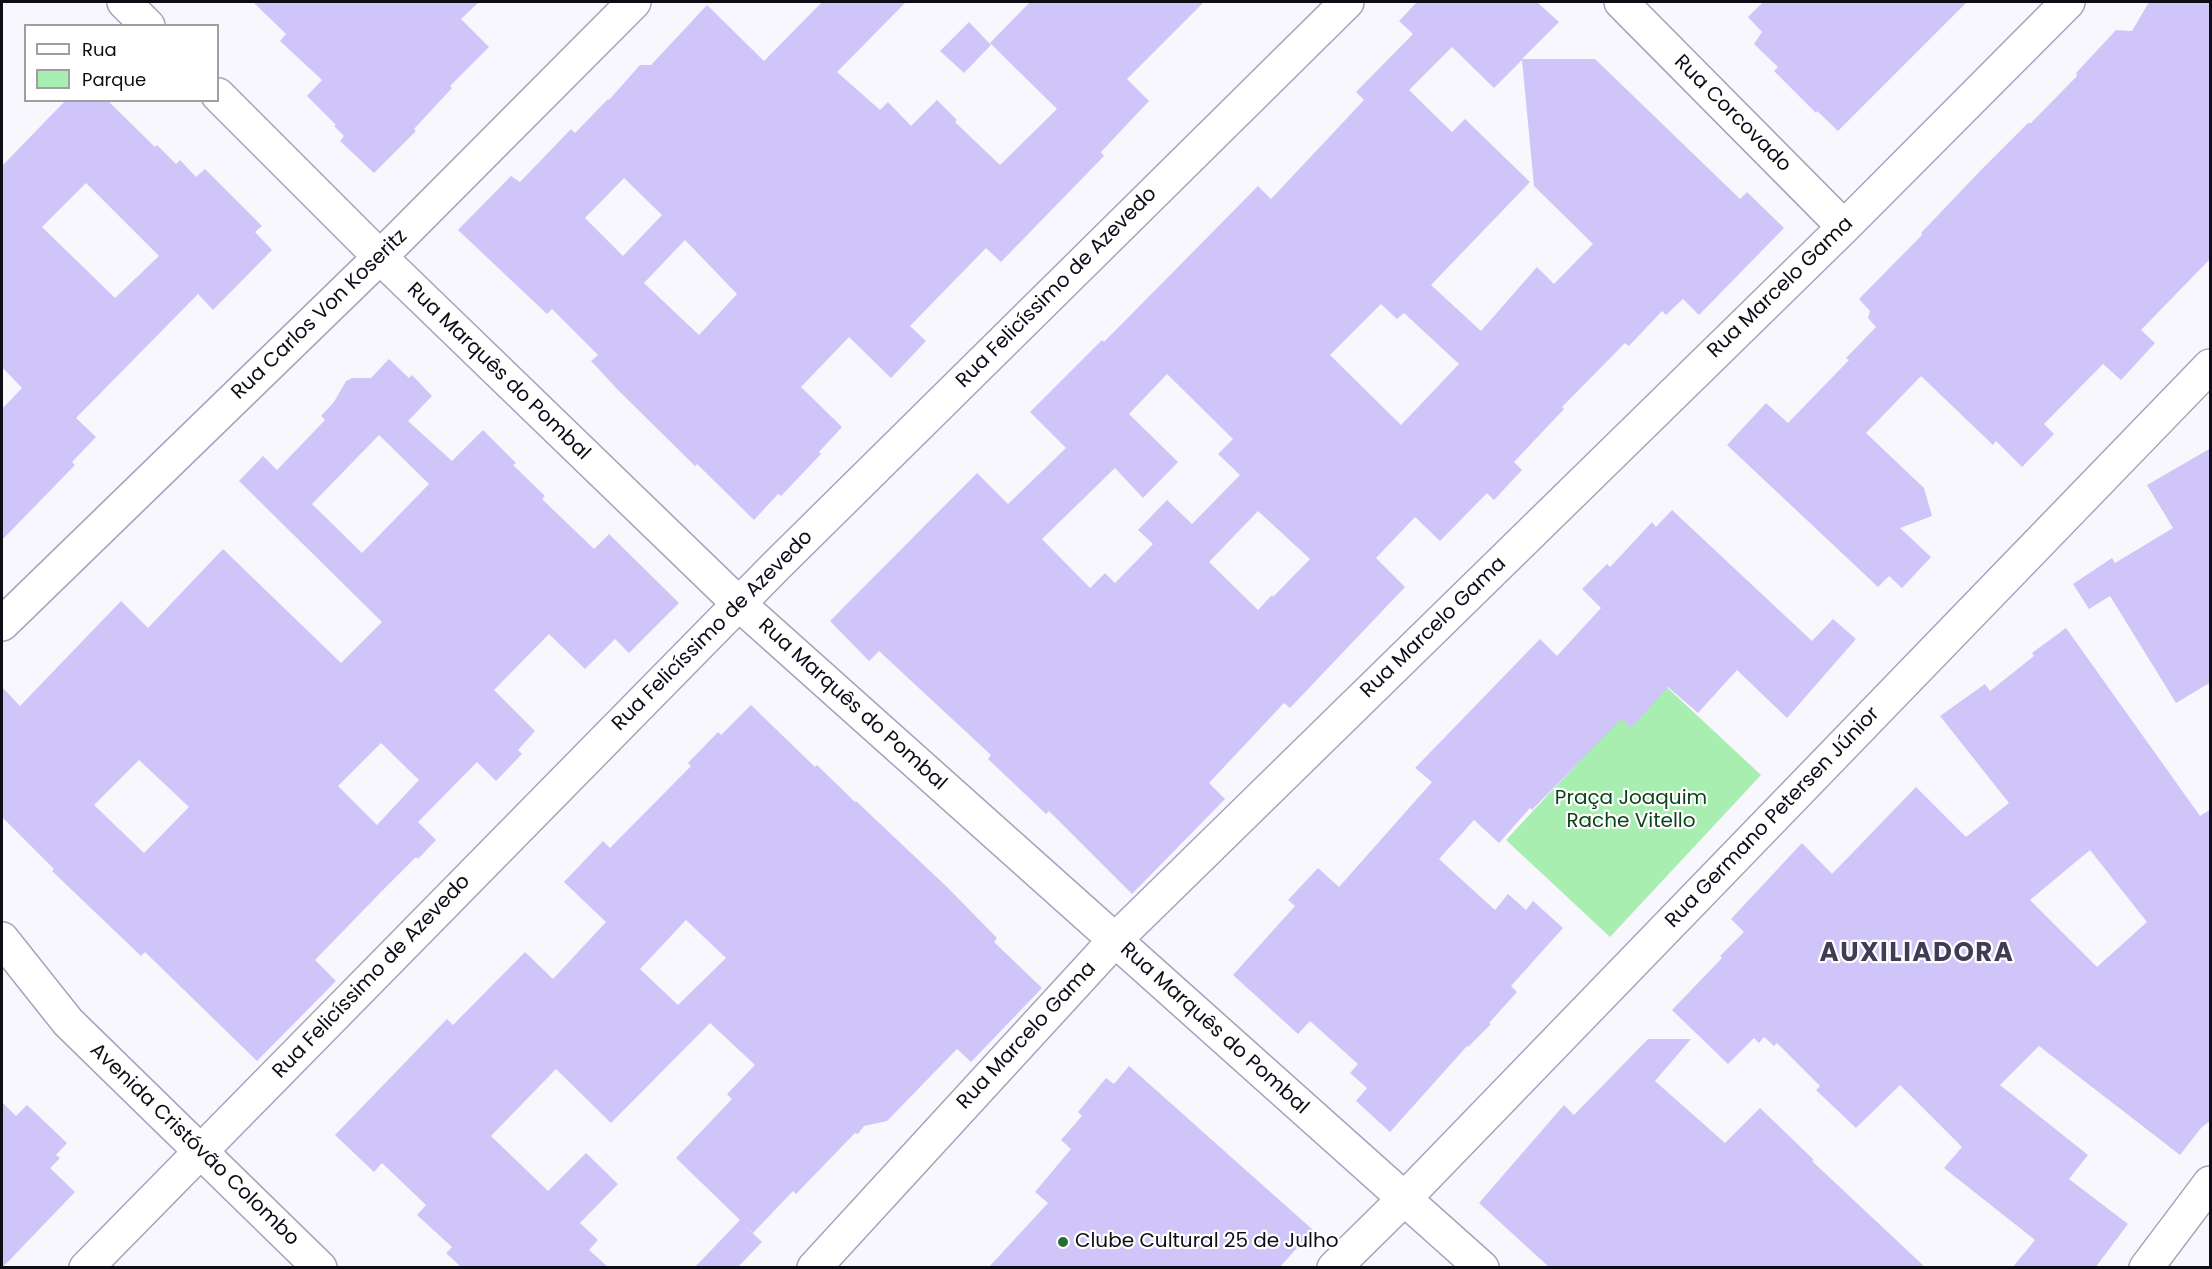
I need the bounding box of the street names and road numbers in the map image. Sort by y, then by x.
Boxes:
street label: Rua Corcovado [1669,51,1795,177]
street label: Rua Felicíssimo de Azevedo [952,183,1162,393]
street label: Rua Marcelo Gama [1703,212,1859,364]
street label: Rua Carlos Von Koseritz [227,225,413,405]
street label: Rua Marquês do Pombal [402,278,594,466]
street label: Rua Felicíssimo de Azevedo [608,526,818,736]
street label: Rua Marcelo Gama [1356,552,1512,704]
street label: Rua Marquês do Pombal [753,614,951,796]
street label: Rua Germano Petersen Júnior [1661,703,1885,933]
street label: Rua Felicíssimo de Azevedo [268,870,476,1084]
street label: Rua Marquês do Pombal [1115,938,1313,1120]
street label: Rua Marcelo Gama [952,957,1102,1115]
street label: Avenida Cristóvão Colombo [84,1039,304,1251]

